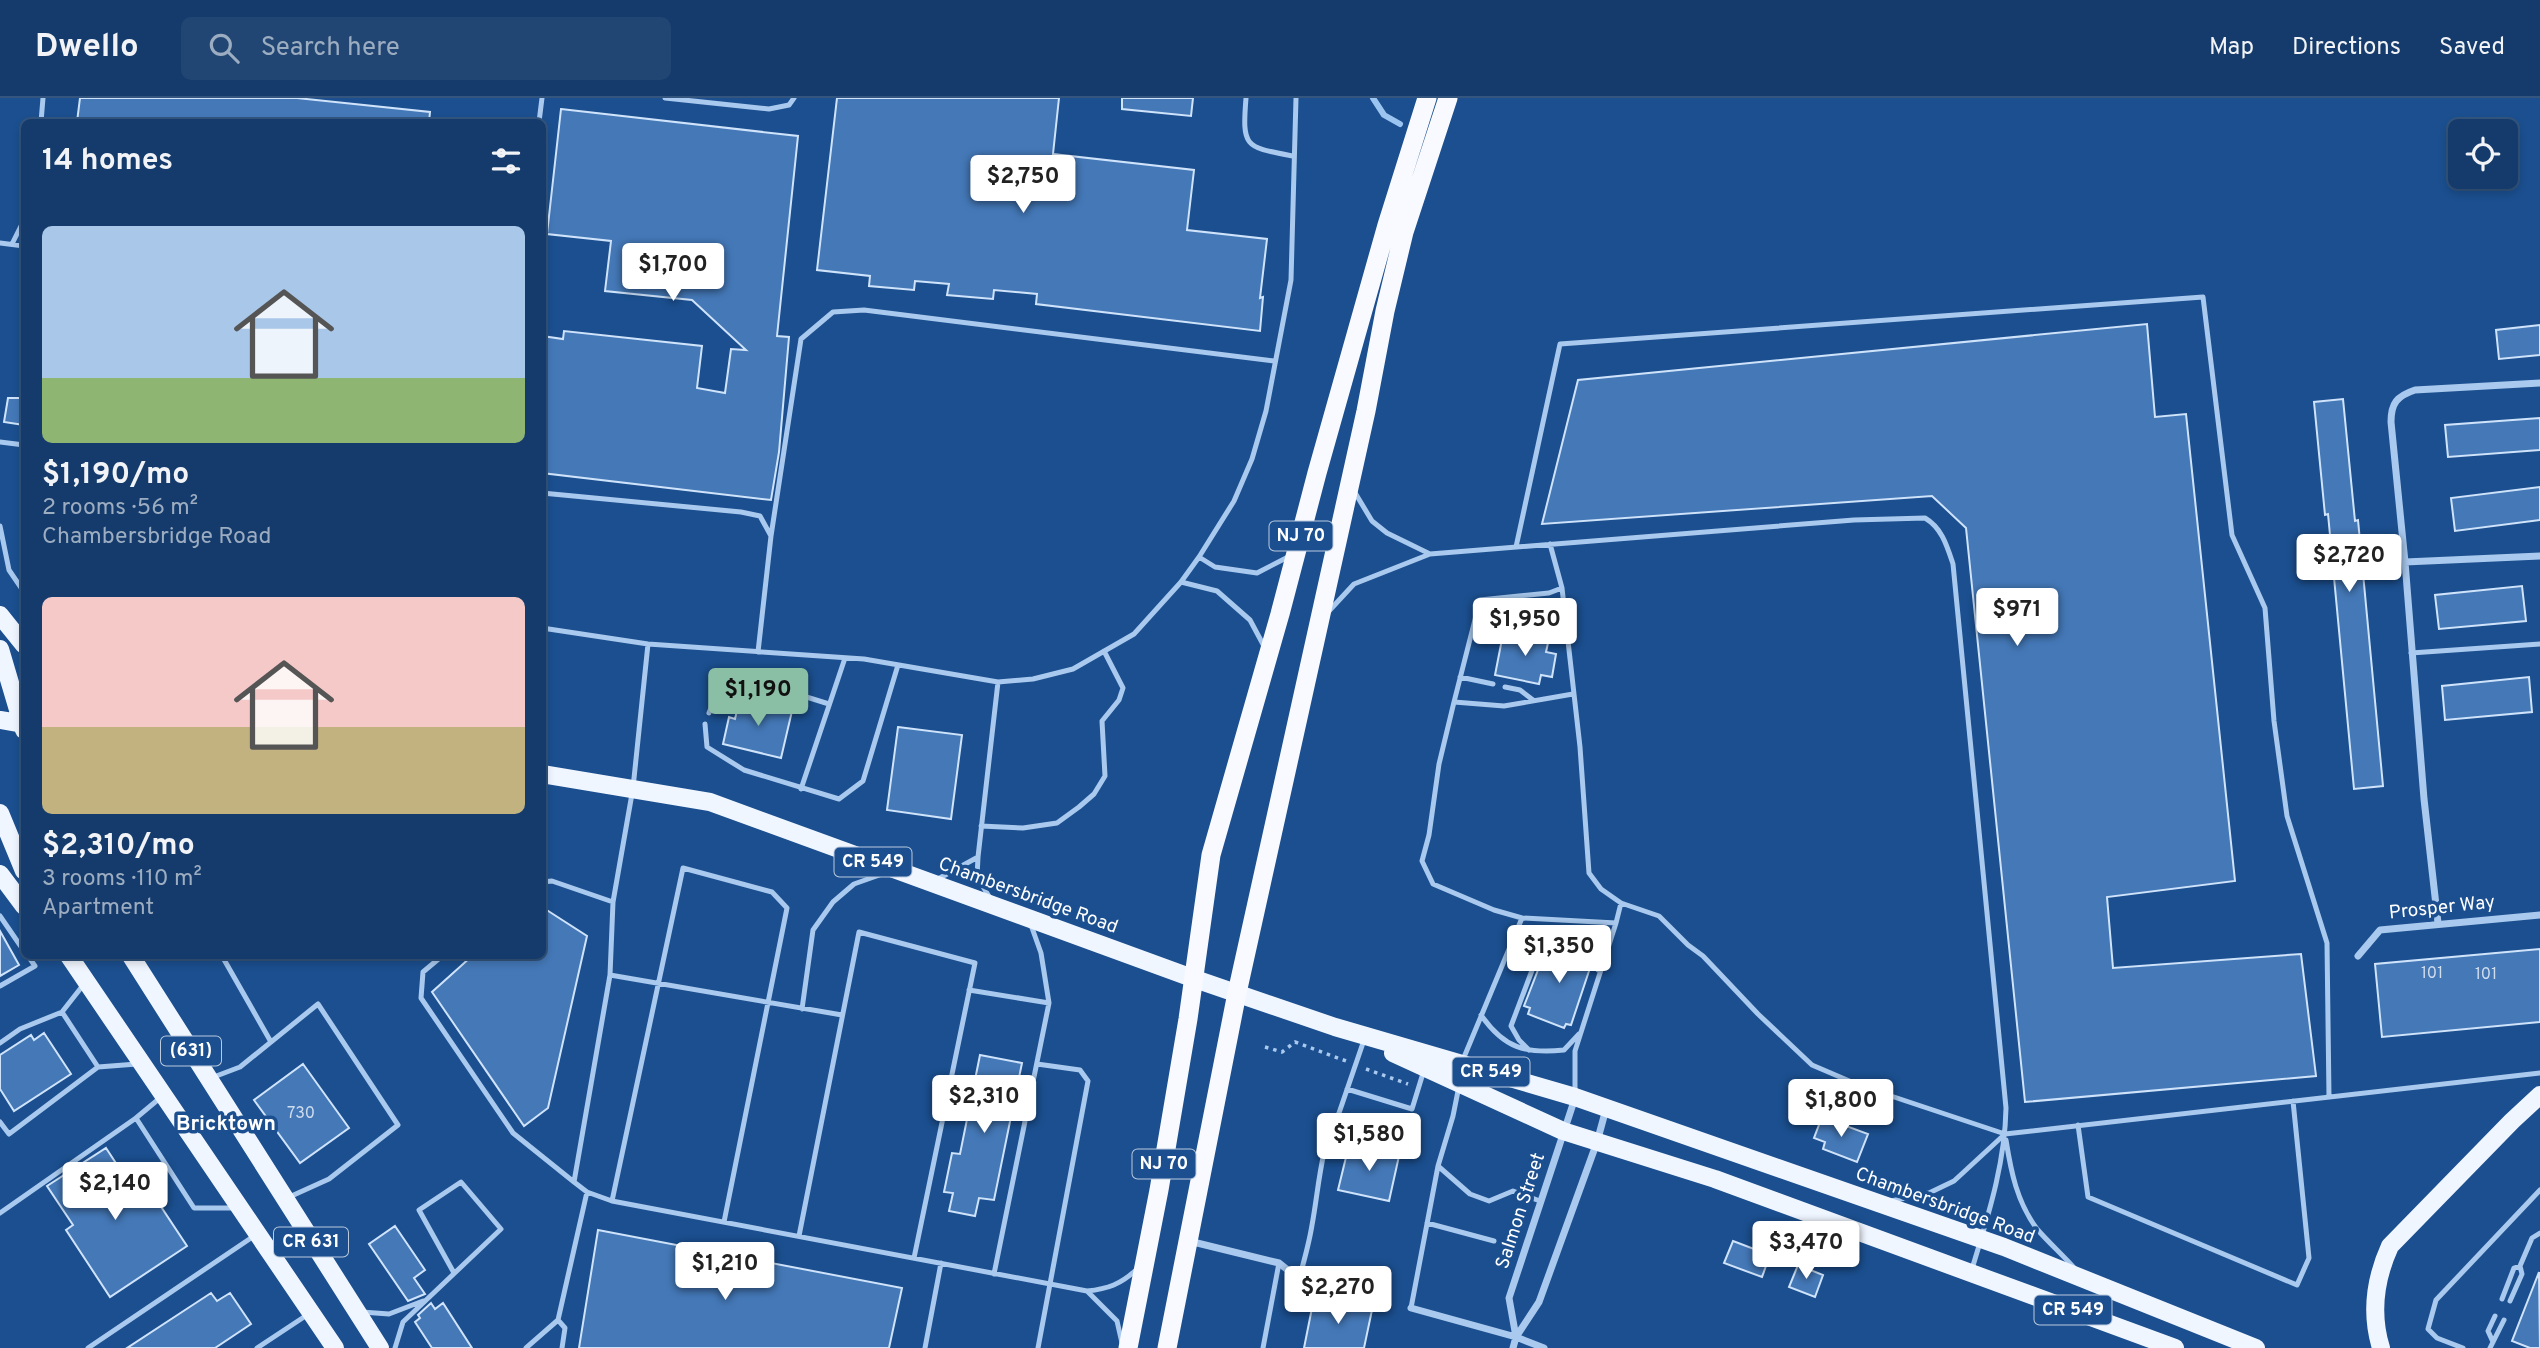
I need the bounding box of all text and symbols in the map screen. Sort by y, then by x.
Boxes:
search box [181,17,671,80]
text: Dwello [35,27,139,69]
icon: search [205,29,243,67]
text: Search here [261,32,400,65]
text: Map [2209,33,2254,63]
text: Directions [2292,33,2401,63]
text: Saved [2439,33,2505,63]
map controls [2448,119,2518,189]
button: locate [2448,119,2518,189]
icon: filters [487,142,525,180]
text: 14 homes [42,143,173,180]
pin: $2,750 [966,156,1080,215]
text: $2,750 [986,163,1060,192]
pin: $1,700 [616,244,730,303]
text: $1,700 [638,251,708,280]
icon: home [221,271,347,397]
text: $1,190/mo [42,457,189,494]
text: 2 rooms · 56 m² [42,494,198,523]
road number: NJ 70 [1270,522,1332,550]
text: Chambersbridge Road [42,523,272,552]
pin: $2,720 [2292,534,2406,594]
text: $2,720 [2313,542,2385,571]
pin: $971 [1976,588,2058,648]
text: $971 [1992,596,2042,625]
pin: $1,950 [1468,598,1582,658]
text: $1,950 [1489,606,1561,635]
icon: home [221,642,347,768]
pin: $1,190 [701,668,815,728]
text: $1,190 [724,676,792,705]
text: $2,310/mo [42,828,195,865]
road number: CR 549 [834,848,912,876]
street label: Chambersbridge Road [935,852,1121,940]
text: 3 rooms · 110 m² [42,865,202,894]
street label: Prosper Way [2388,890,2496,926]
text: Apartment [42,894,154,923]
pin: $1,350 [1502,926,1616,985]
text: $1,350 [1523,933,1595,962]
house number: 101 [2421,964,2443,984]
house number: 101 [2475,965,2497,985]
road number: (631) [161,1036,221,1066]
road number: CR 549 [1452,1057,1530,1086]
pin: $2,310 [927,1076,1041,1135]
pin: $1,800 [1784,1080,1898,1139]
text: $2,310 [948,1083,1020,1112]
text: $1,800 [1804,1087,1878,1116]
house number: 730 [287,1104,315,1124]
district label: Bricktown [176,1111,276,1138]
pin: $1,580 [1312,1114,1426,1173]
text: $1,580 [1333,1121,1405,1150]
road number: NJ 70 [1132,1149,1196,1178]
street label: Salmon Street [1491,1150,1551,1272]
pin: $2,140 [58,1162,172,1222]
street label: Chambersbridge Road [1852,1162,2038,1250]
text: $2,140 [79,1170,151,1199]
pin: $3,470 [1749,1222,1863,1281]
road number: CR 631 [274,1227,348,1256]
text: $3,470 [1768,1229,1844,1258]
pin: $1,210 [668,1242,782,1302]
text: $1,210 [691,1250,759,1279]
pin: $2,270 [1281,1266,1395,1326]
text: $2,270 [1300,1274,1376,1303]
road number: CR 549 [2035,1296,2112,1324]

